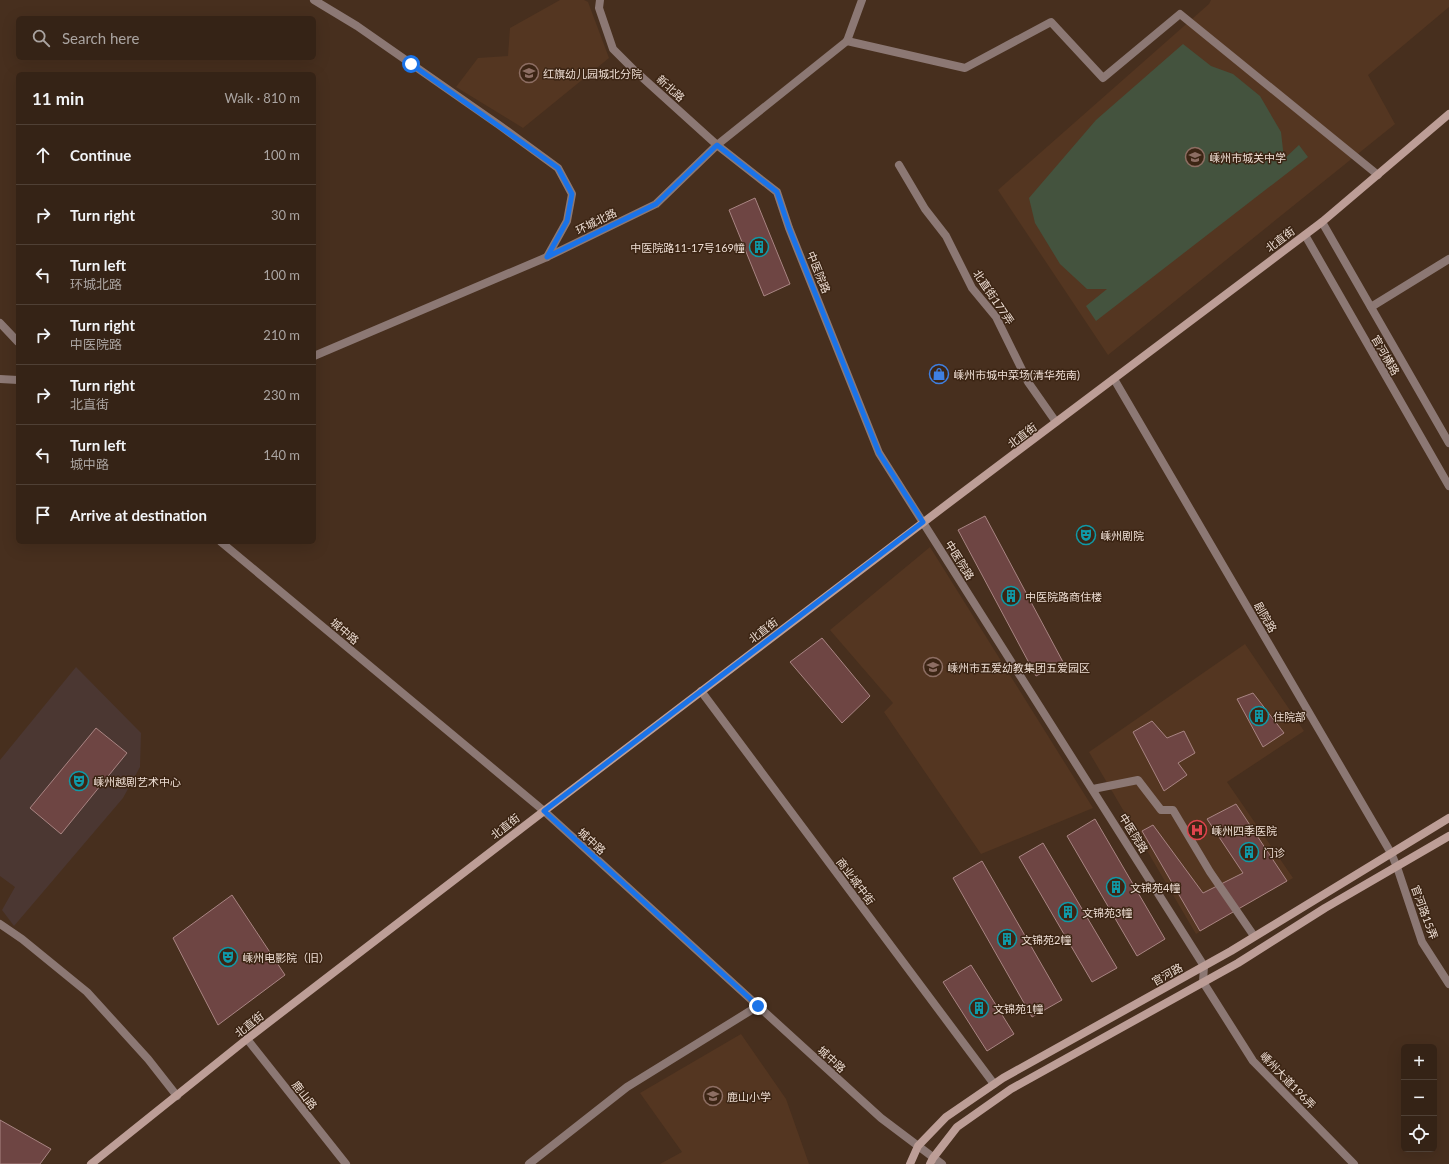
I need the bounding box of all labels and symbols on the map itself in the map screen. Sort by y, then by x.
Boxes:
route start [402,55,420,73]
school or university icon: 红旗幼儿园城北分院 [518,62,540,84]
place label: 红旗幼儿园城北分院 [543,67,642,80]
street label: 新北路 [654,72,688,104]
school or university icon: 嵊州市城关中学 [1184,146,1206,168]
place label: 嵊州市城关中学 [1209,151,1286,164]
street label: 环城北路 [573,206,619,236]
street label: 北直街 [1263,224,1297,254]
building icon: 中医院路11-17号169幢 [748,236,770,258]
place label: 中医院路11-17号169幢 [630,241,745,254]
street label: 中医院路 [805,249,833,295]
street label: 北直街177弄 [971,267,1017,327]
street label: 官河横路 [1369,333,1403,377]
shop icon: 嵊州市城中菜场(清华苑南) [928,363,950,385]
place label: 嵊州市城中菜场(清华苑南) [953,368,1080,381]
street label: 北直街 [1005,420,1039,450]
theatre icon: 嵊州剧院 [1075,524,1097,546]
place label: 嵊州剧院 [1100,529,1144,542]
street label: 中医院路 [943,538,977,582]
building icon: 中医院路商住楼 [1000,585,1022,607]
place label: 中医院路商住楼 [1025,590,1102,603]
street label: 剧院路 [1252,599,1280,635]
street label: 城中路 [328,615,362,647]
street label: 北直街 [746,615,780,645]
school or university icon: 嵊州市五爱幼教集团五爱园区 [922,656,944,678]
place label: 嵊州市五爱幼教集团五爱园区 [947,661,1090,674]
building icon: 住院部 [1248,705,1270,727]
place label: 住院部 [1273,710,1306,723]
theatre icon: 嵊州越剧艺术中心 [68,770,90,792]
place label: 嵊州越剧艺术中心 [93,775,181,788]
street label: 北直街 [488,811,522,841]
street label: 中医院路 [1117,811,1151,855]
hospital icon: 嵊州四季医院 [1186,819,1208,841]
place label: 嵊州四季医院 [1211,824,1277,837]
street label: 城中路 [575,825,609,857]
building icon: 门诊 [1238,841,1260,863]
place label: 门诊 [1263,846,1285,859]
street label: 商业城中街 [834,855,878,907]
building icon: 文锦苑4幢 [1105,876,1127,898]
place label: 文锦苑4幢 [1130,881,1180,894]
street label: 官河路15弄 [1409,883,1441,941]
building icon: 文锦苑3幢 [1057,901,1079,923]
place label: 文锦苑3幢 [1082,906,1132,919]
building icon: 文锦苑2幢 [996,928,1018,950]
place label: 文锦苑2幢 [1021,933,1071,946]
theatre icon: 嵊州电影院（旧） [217,946,239,968]
place label: 嵊州电影院（旧） [242,951,330,964]
street label: 官河路 [1149,960,1185,988]
route end [749,997,767,1015]
building icon: 文锦苑1幢 [968,997,990,1019]
place label: 文锦苑1幢 [993,1002,1043,1015]
street label: 北直街 [232,1009,266,1039]
street label: 城中路 [815,1043,849,1075]
street label: 嵊州大道196弄 [1258,1049,1318,1111]
street label: 鹿山路 [290,1078,320,1112]
school or university icon: 鹿山小学 [702,1085,724,1107]
place label: 鹿山小学 [727,1090,771,1103]

